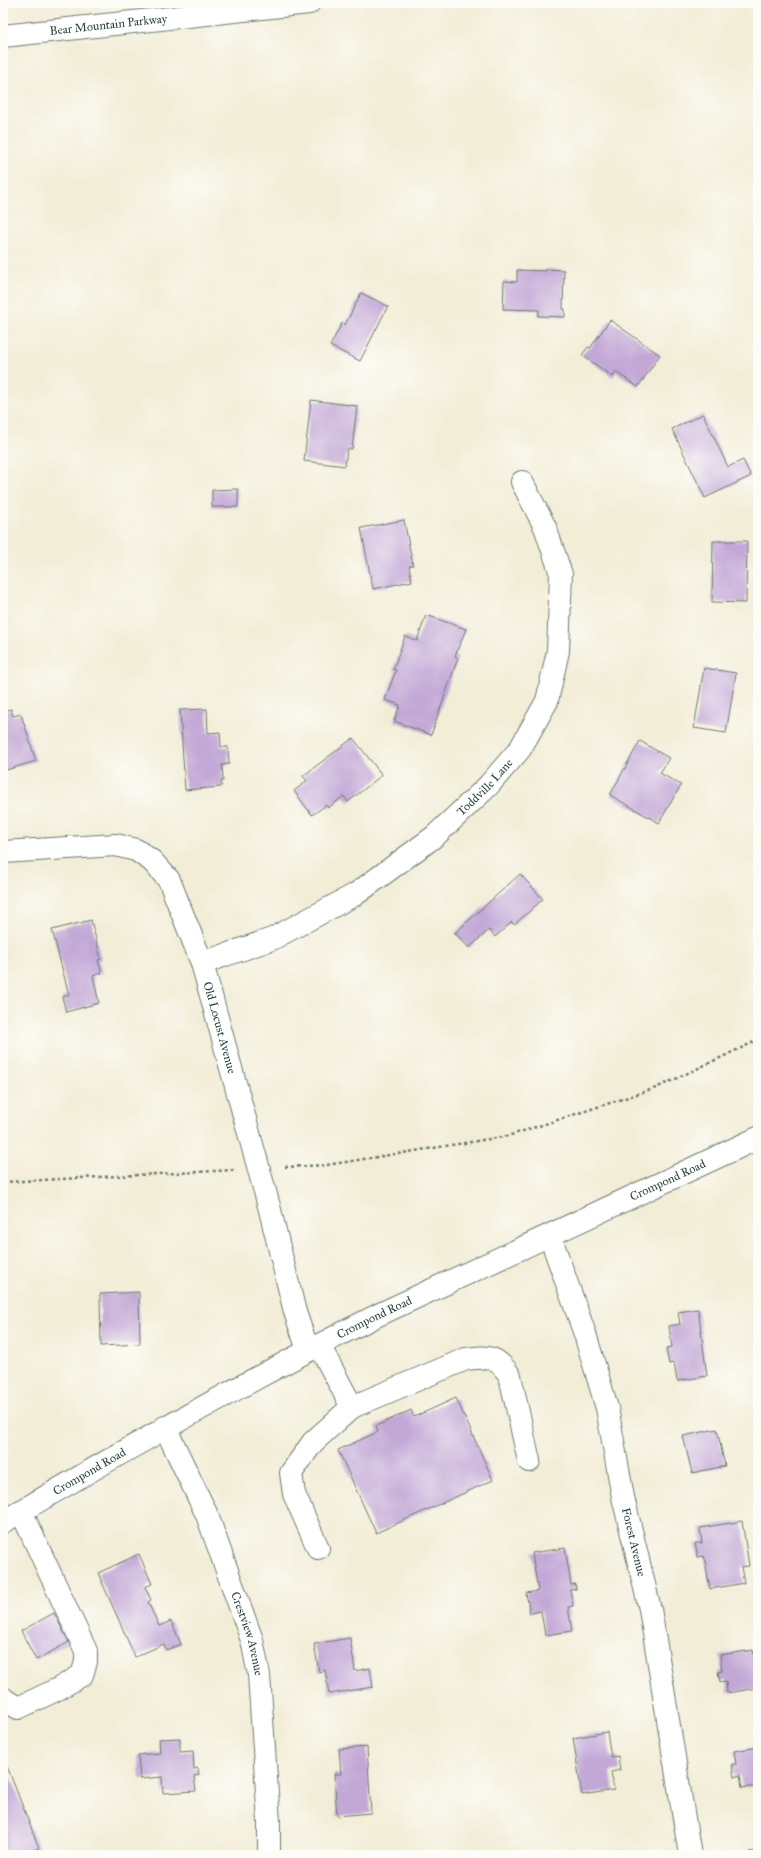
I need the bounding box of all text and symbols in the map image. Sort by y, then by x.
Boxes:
street label: Bear Mountain Parkway [49,11,168,38]
street label: Toddville Lane [454,756,515,819]
street label: Old Locust Avenue [200,980,239,1075]
street label: Crompond Road [628,1156,708,1204]
street label: Crompond Road [334,1293,414,1342]
street label: Crompond Road [50,1445,128,1498]
street label: Forest Avenue [619,1506,649,1578]
street label: Crestview Avenue [228,1590,266,1677]

